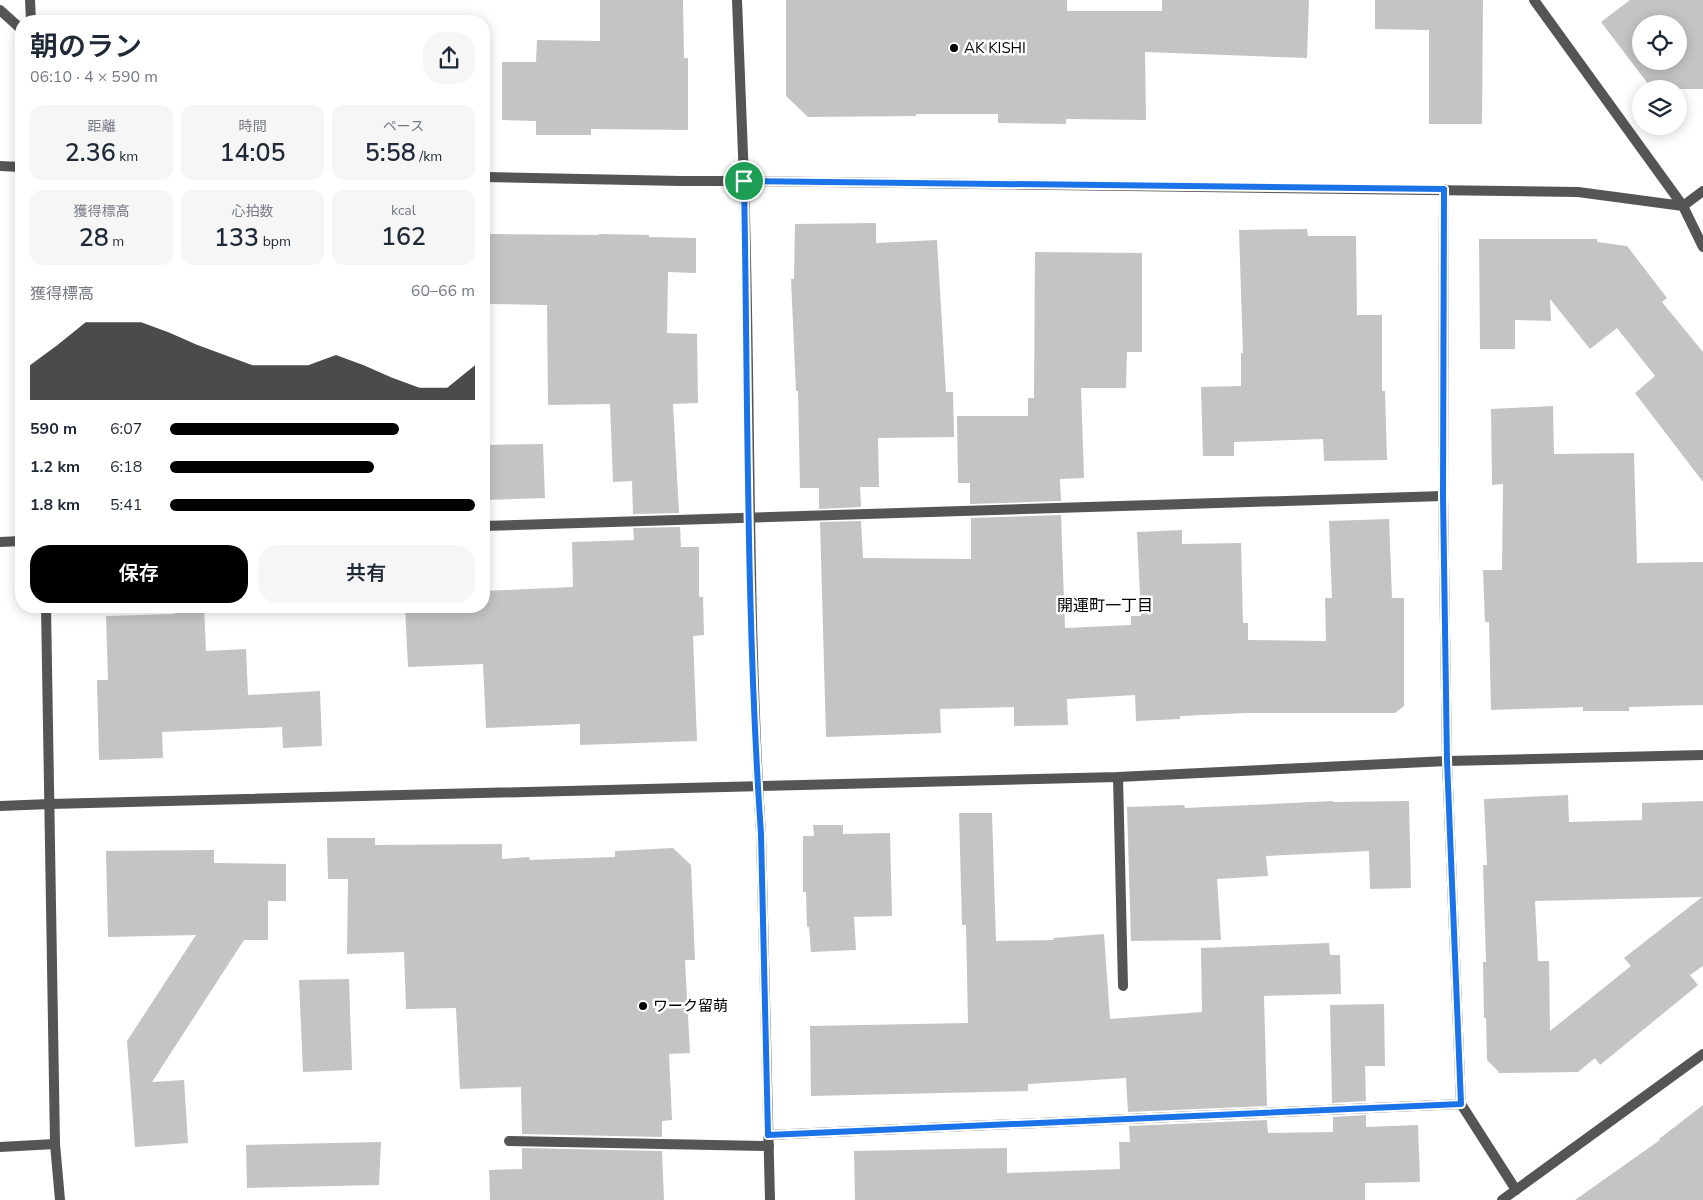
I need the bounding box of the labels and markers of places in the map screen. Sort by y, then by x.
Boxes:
place label: AK KISHI [964,38,1026,58]
marker: AK KISHI [948,42,960,54]
pin [723,160,765,202]
place label: ワーク留萌 [653,996,728,1016]
marker: ワーク留萌 [637,1000,649,1012]

